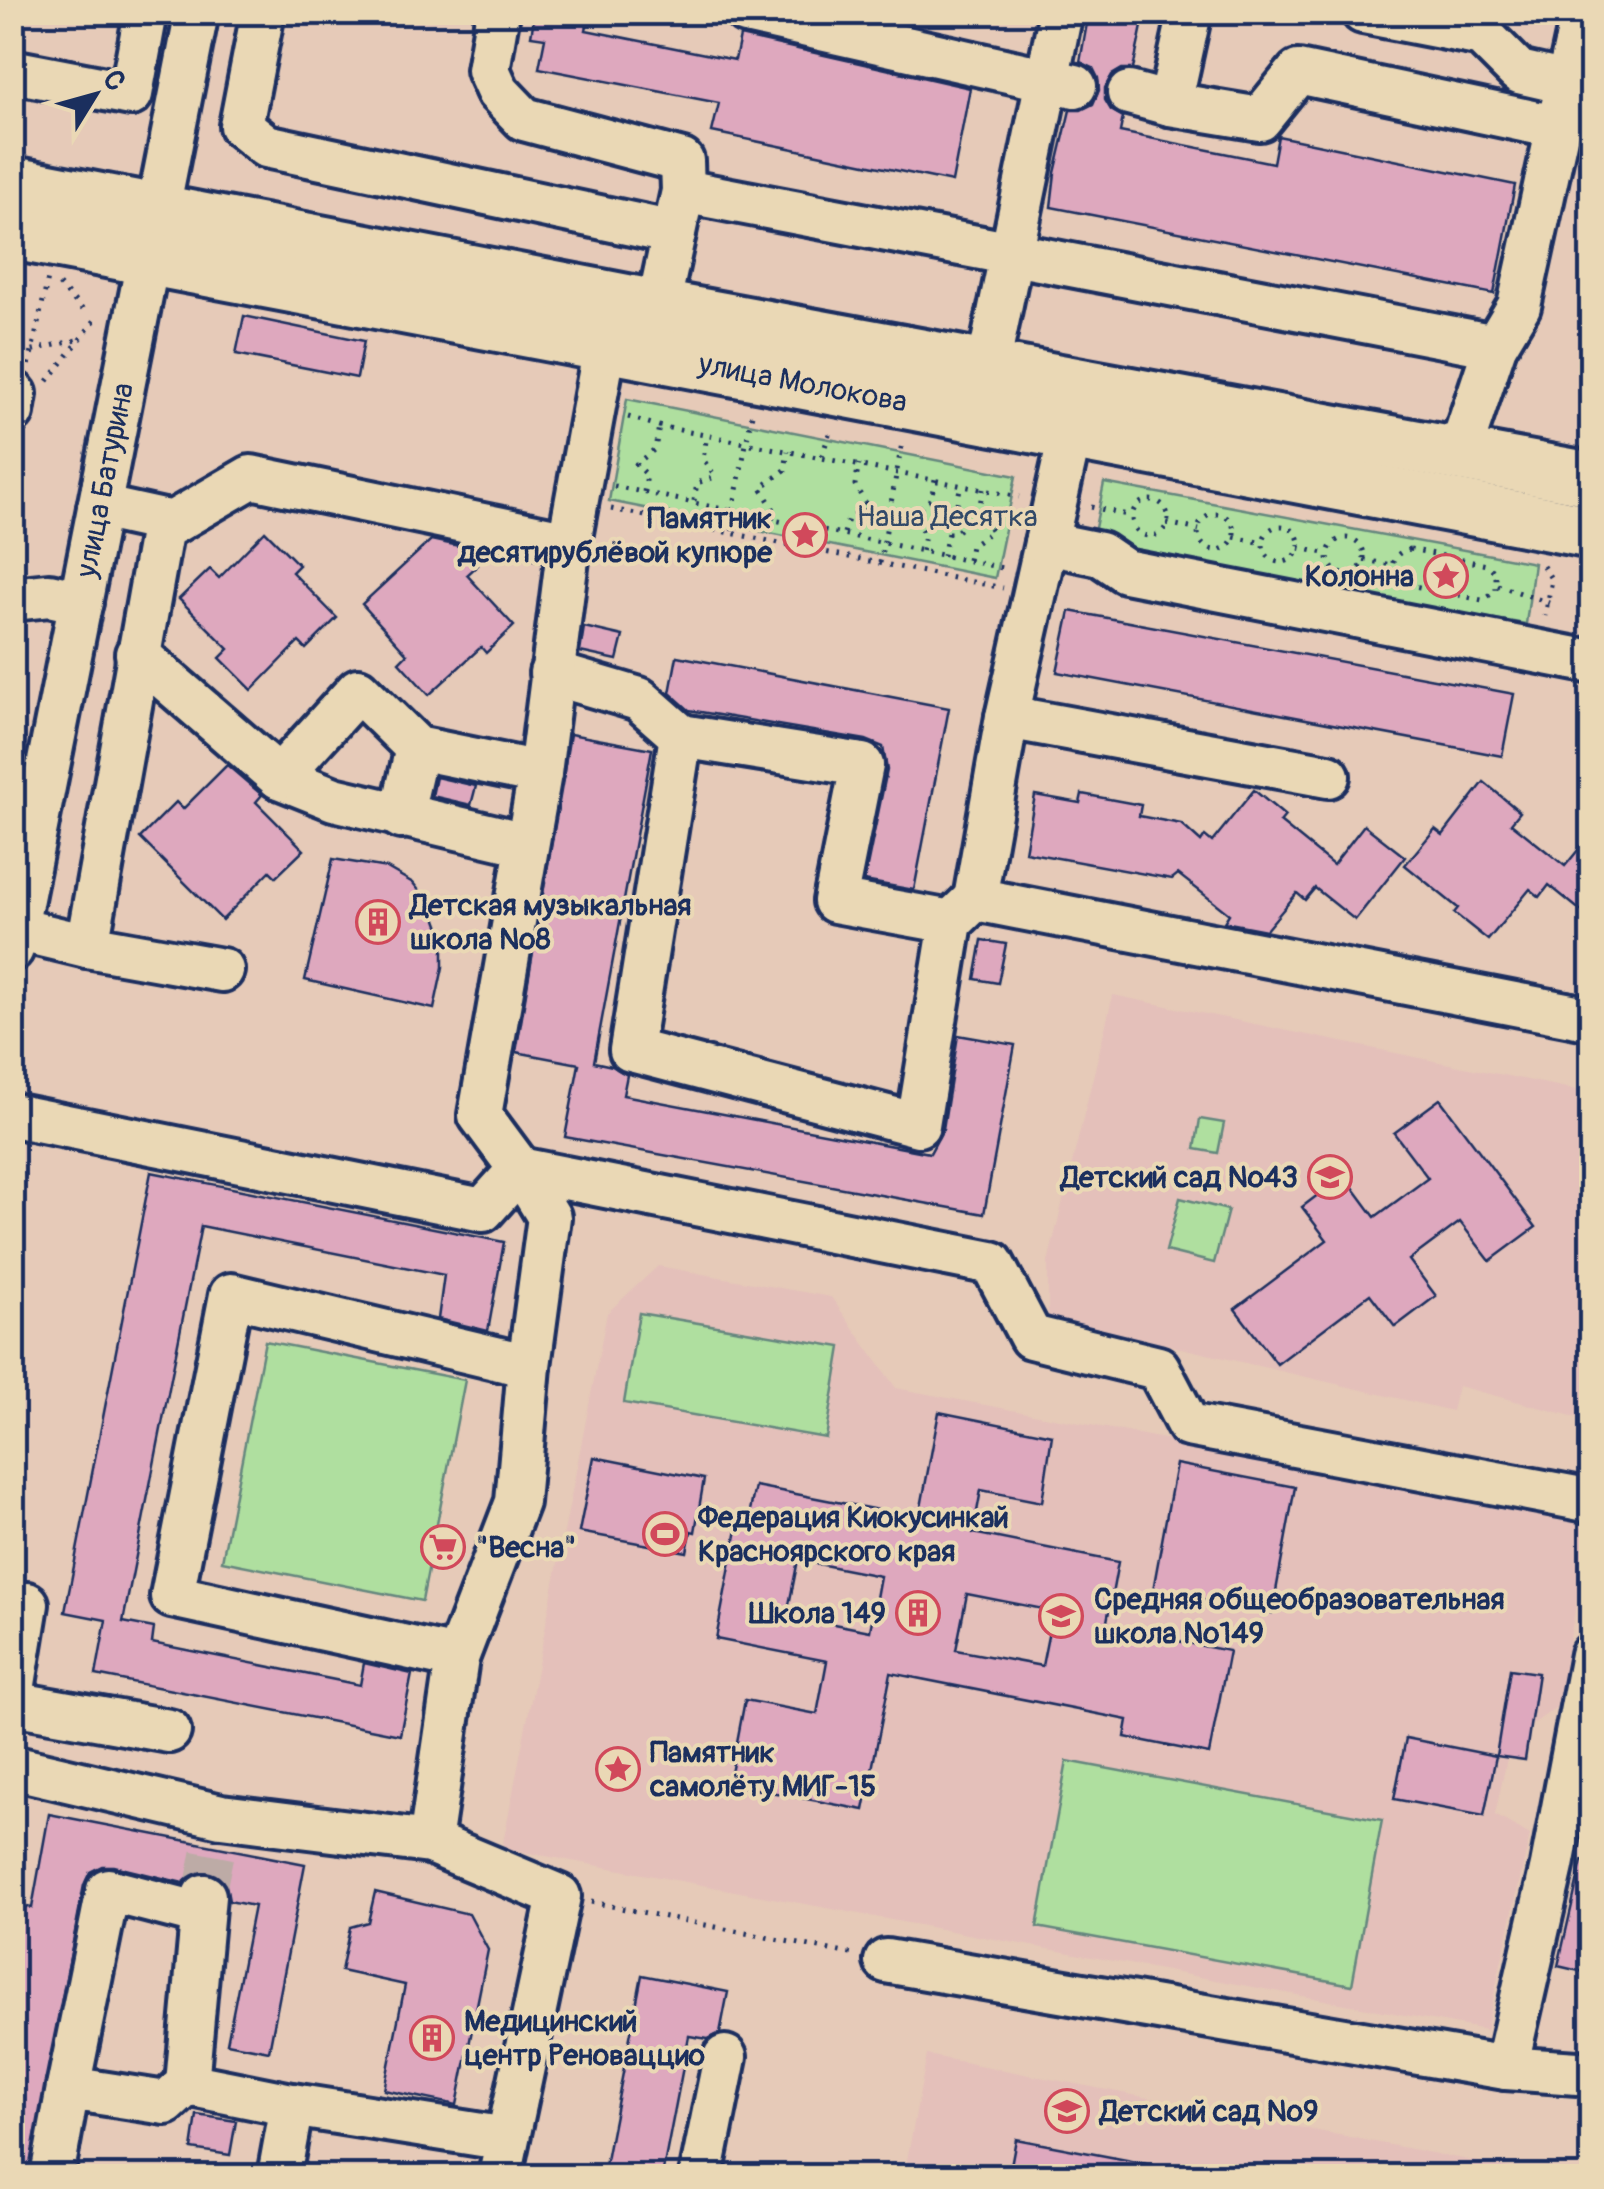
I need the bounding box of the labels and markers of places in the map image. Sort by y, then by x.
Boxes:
place label: Памятник десятирублёвой купюре [457,500,773,571]
place icon: Памятник десятирублёвой купюре [782,512,828,558]
place icon: Колонна [1423,553,1469,599]
place label: Колонна [1305,558,1414,595]
place label: Детская музыкальная школа №8 [408,887,691,958]
building icon: Детская музыкальная школа №8 [355,899,401,945]
school or university icon: Детский сад №43 [1307,1154,1353,1200]
place label: Детский сад №43 [1059,1159,1298,1196]
place label: Федерация Киокусинкай Красноярского края [697,1499,1009,1570]
sports icon: Федерация Киокусинкай Красноярского края [642,1511,688,1557]
supermarket icon: "Весна" [420,1524,466,1570]
place label: "Весна" [476,1529,576,1566]
place label: Средняя общеобразовательная школа №149 [1094,1581,1505,1652]
building icon: Школа 149 [895,1590,941,1636]
school or university icon: Средняя общеобразовательная школа №149 [1038,1593,1084,1639]
place label: Школа 149 [748,1595,886,1632]
place label: Памятник самолёту МИГ-15 [649,1734,876,1805]
place icon: Памятник самолёту МИГ-15 [595,1746,641,1792]
place label: Медицинский центр Реноваццио [464,2003,705,2074]
building icon: Медицинский центр Реноваццио [409,2015,455,2061]
school or university icon: Детский сад №9 [1044,2088,1090,2134]
place label: Детский сад №9 [1098,2093,1318,2130]

